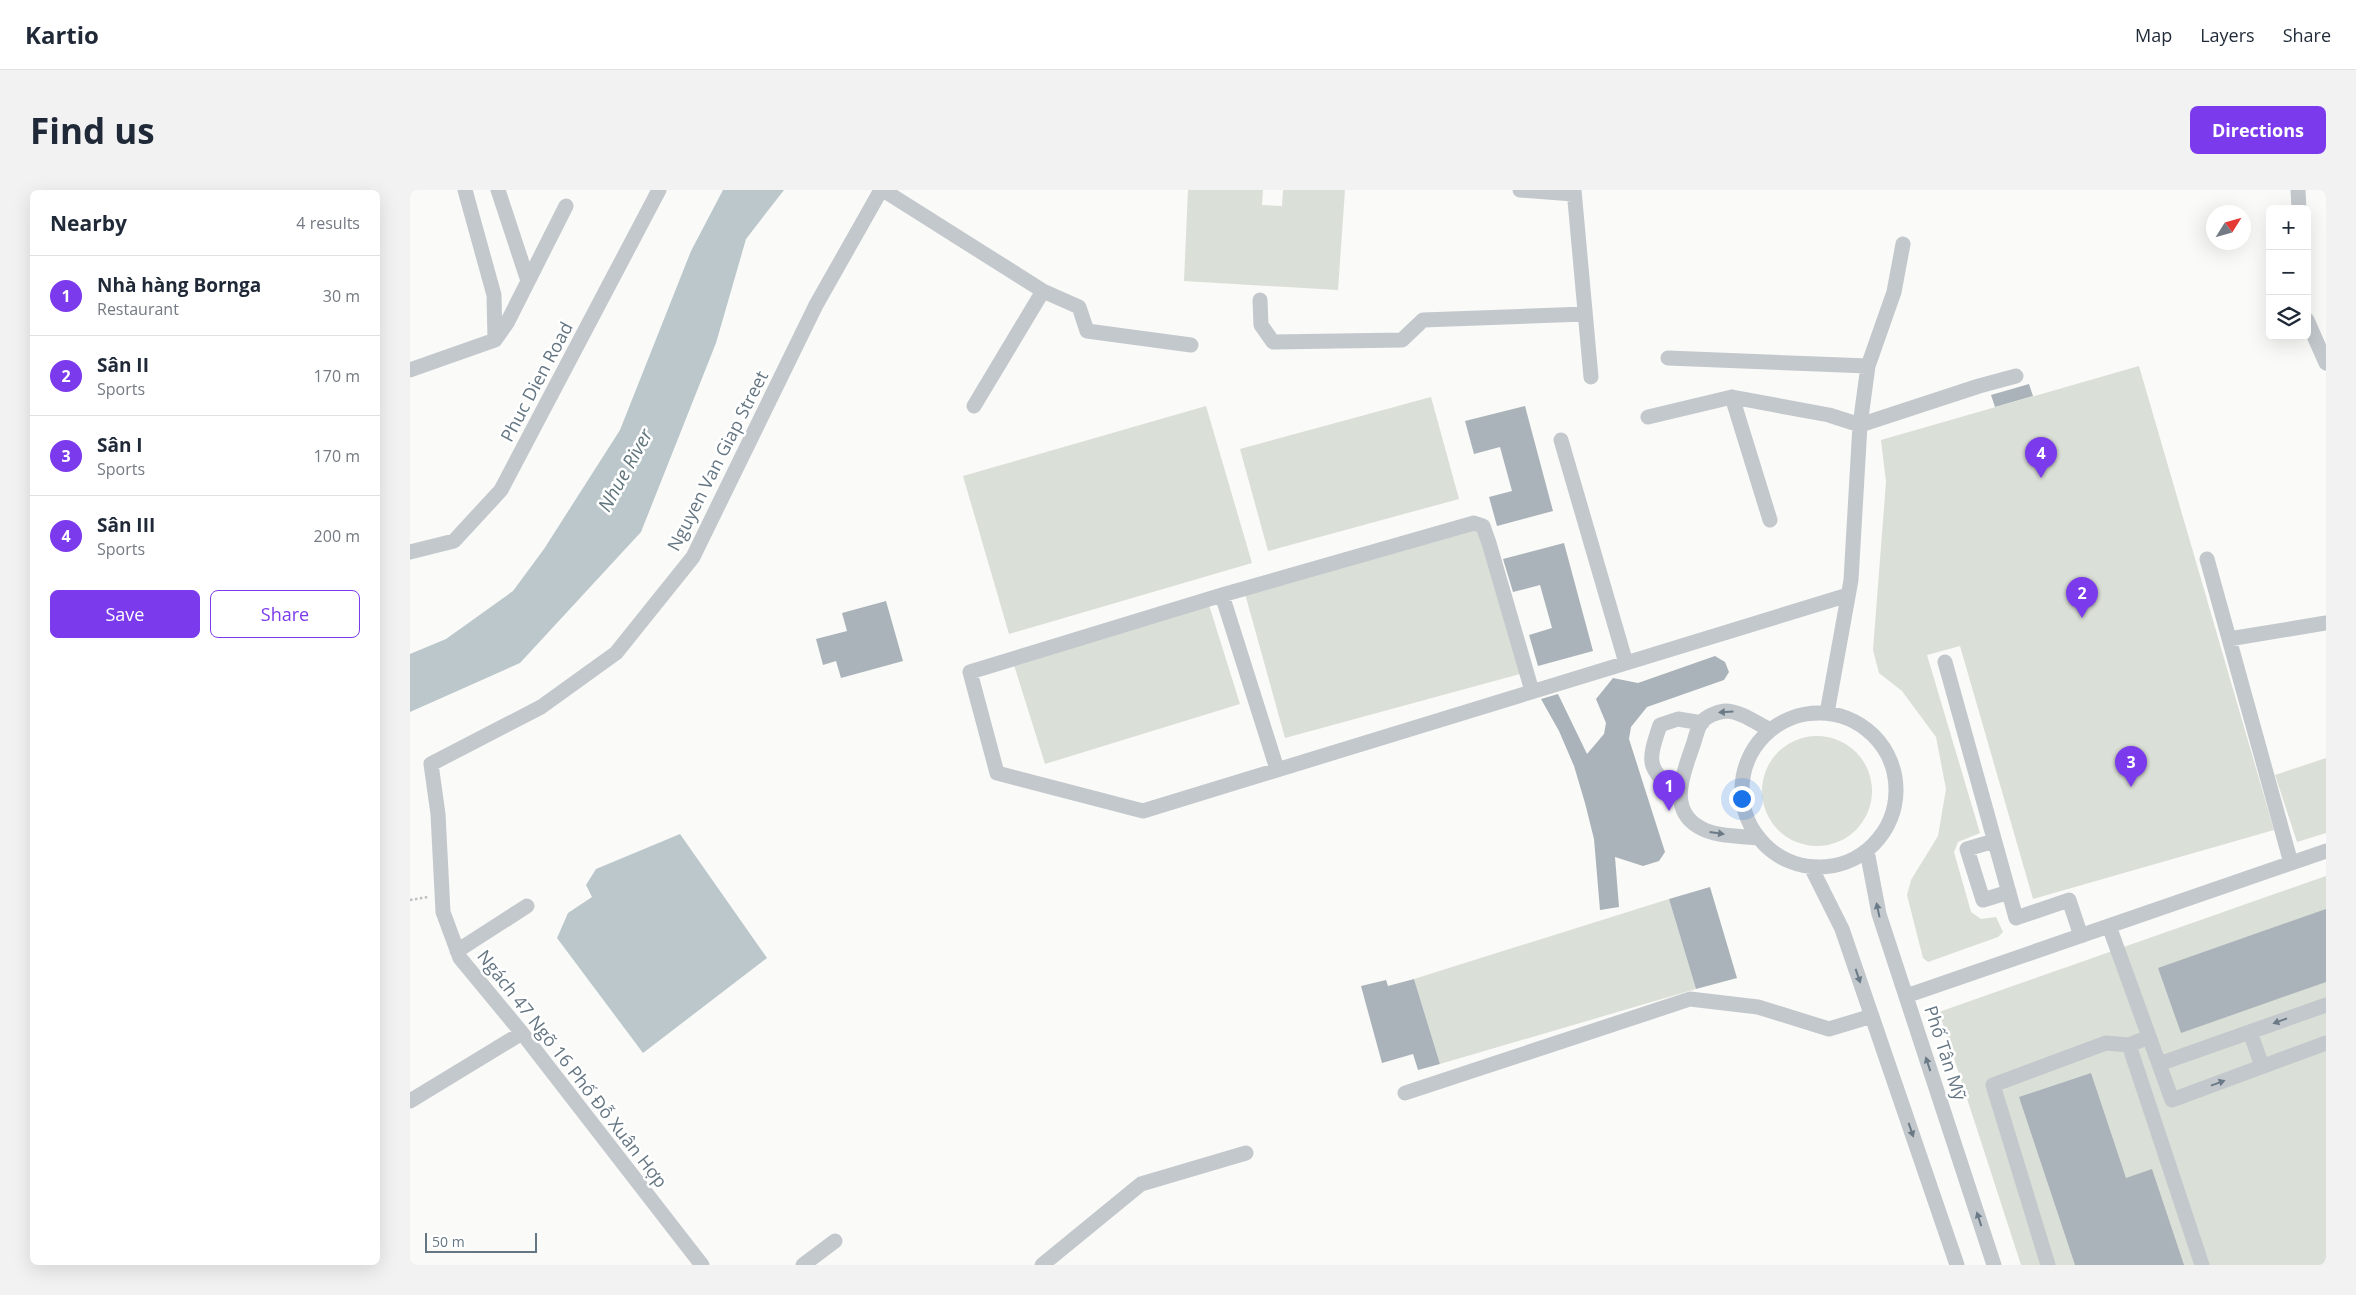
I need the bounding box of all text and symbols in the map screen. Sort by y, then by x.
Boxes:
text: Kartio [25,18,99,51]
text: Map [2135,23,2172,47]
text: Layers [2200,23,2255,47]
text: Share [2283,23,2331,47]
button: Directions [2190,106,2326,154]
text: Find us [30,107,155,154]
north arrow [2206,205,2251,250]
map controls [2266,205,2311,340]
button: + [2266,205,2311,250]
text: Nearby [50,209,127,237]
text: 4 results [296,212,360,234]
button: − [2266,250,2311,295]
text: Nhà hàng Bornga [97,272,261,298]
text: 1 [61,285,71,307]
text: 30 m [323,285,360,307]
button: layers [2266,295,2311,340]
text: Restaurant [97,298,179,320]
street label: Phuc Dien Road [494,317,578,446]
text: Sân II [97,352,149,378]
text: 2 [61,365,71,387]
text: 170 m [314,365,360,387]
street label: Nguyen Van Giap Street [661,366,773,555]
text: Sports [97,378,145,400]
water label: Nhue River [592,423,659,516]
text: Sân I [97,432,143,458]
pin: 4 [2025,437,2057,478]
text: 3 [61,445,71,467]
text: 170 m [314,445,360,467]
text: Sports [97,458,145,480]
text: Sân III [97,512,155,538]
text: 4 [61,525,71,547]
text: 200 m [314,525,360,547]
text: Sports [97,538,145,560]
pin: 2 [2066,577,2098,618]
button: Save [50,590,200,638]
button: Share [210,590,360,638]
one-way arrow [1718,709,1734,717]
pin: 3 [2115,746,2147,787]
pin: 1 [1653,770,1685,811]
your location [1729,786,1755,812]
one-way arrow [1709,829,1725,837]
one-way arrow [1874,902,1882,917]
street label: Ngách 47 Ngõ 16 Phố Đỗ Xuân Hợp [472,945,673,1192]
one-way arrow [1855,968,1862,983]
street label: Phố Tân Mỹ [1919,1002,1973,1104]
one-way arrow [2272,1017,2287,1025]
one-way arrow [1924,1057,1932,1072]
one-way arrow [2211,1079,2226,1087]
one-way arrow [1907,1122,1915,1137]
one-way arrow [1975,1211,1982,1226]
scale bar [425,1230,538,1253]
text: 50 m [432,1232,465,1251]

